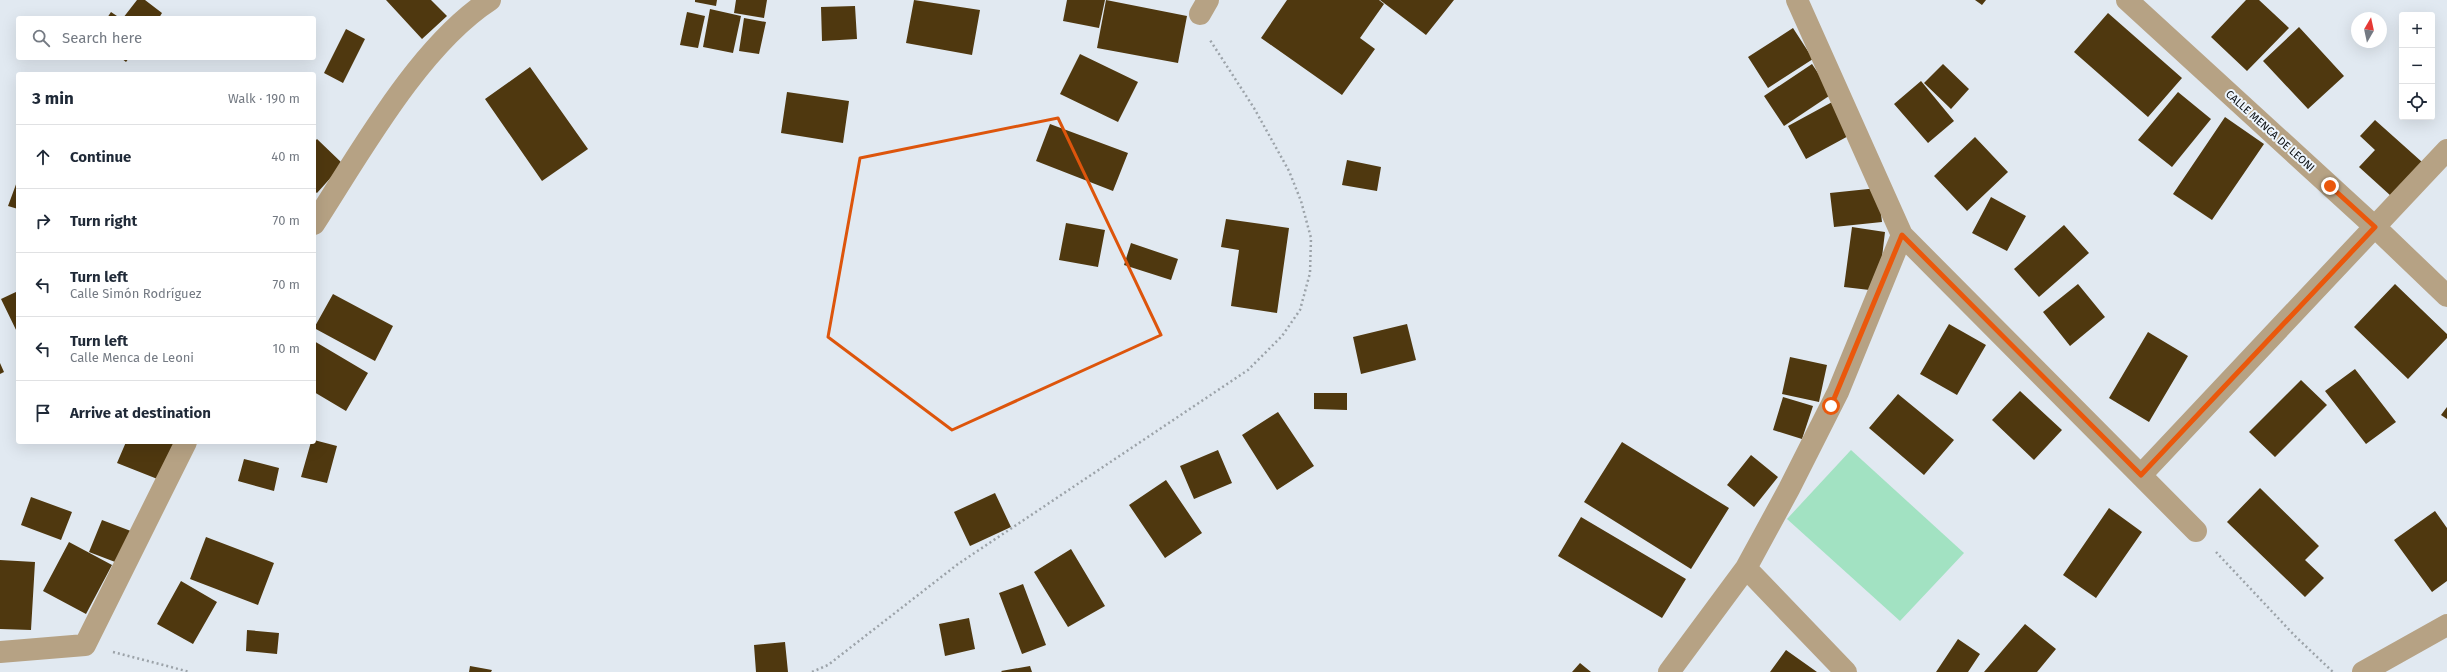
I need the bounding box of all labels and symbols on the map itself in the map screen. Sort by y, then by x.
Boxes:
north arrow [2351,12,2387,48]
street label: CALLE MENCA DE LEONI [2223,88,2317,174]
route end [2321,177,2339,195]
route start [1822,397,1840,415]

